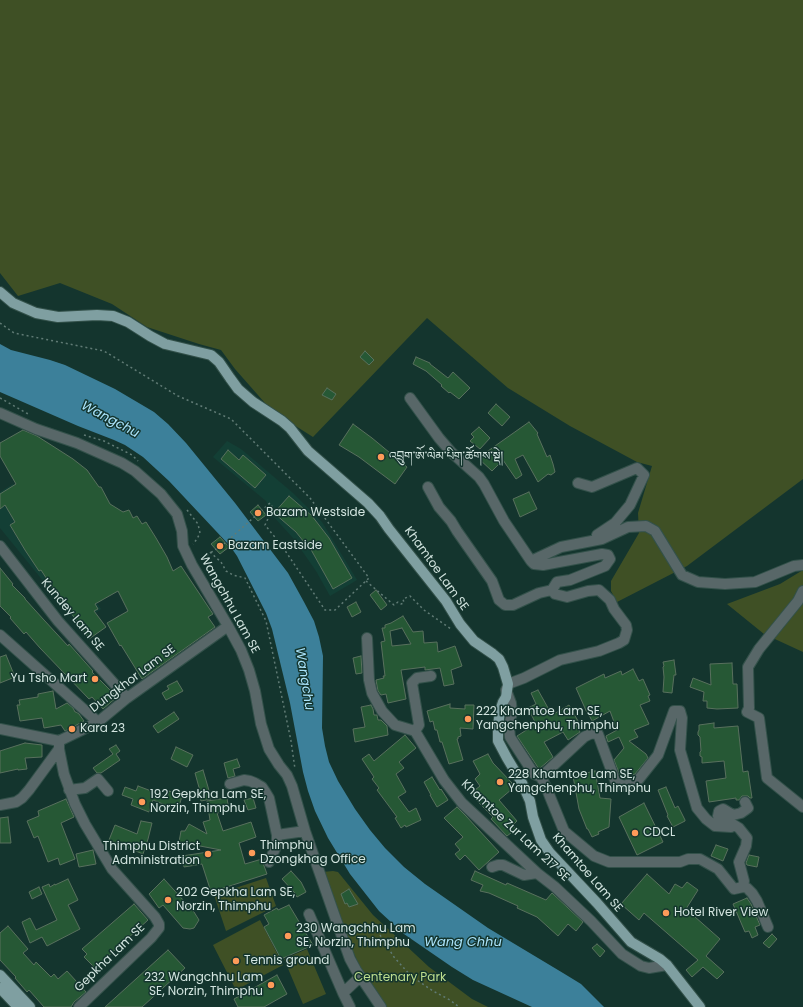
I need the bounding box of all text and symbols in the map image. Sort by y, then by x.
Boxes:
water label: Wangchu [78,398,142,442]
place label: འབྲུག་ཨོ་ལིམ་པིག་ཚོགས་སྡེ། [389,450,503,464]
marker: འབྲུག་ཨོ་ལིམ་པིག་ཚོགས་སྡེ། [376,452,386,462]
place label: Bazam Westside [266,506,365,520]
marker: Bazam Westside [253,508,263,518]
street label: Khamtoe Lam SE [401,524,471,614]
place label: Bazam Eastside [228,539,322,553]
marker: Bazam Eastside [215,541,225,551]
street label: Wangchhu Lam SE [196,552,262,656]
street label: Kundey Lam SE [38,576,106,654]
street label: Dungkhor Lam SE [87,642,179,716]
water label: Wangchu [291,647,317,711]
place label: Yu Tsho Mart [11,672,87,686]
marker: Yu Tsho Mart [90,674,100,684]
place label: 222 Khamtoe Lam SE, Yangchenphu, Thimphu [476,705,619,733]
marker: 222 Khamtoe Lam SE, Yangchenphu, Thimphu [463,714,473,724]
place label: Kara 23 [80,722,125,736]
marker: Kara 23 [67,724,77,734]
place label: 228 Khamtoe Lam SE, Yangchenphu, Thimphu [508,768,651,796]
street label: Khamtoe Zur Lam 217 SE [458,777,572,885]
marker: 228 Khamtoe Lam SE, Yangchenphu, Thimphu [495,777,505,787]
place label: 192 Gepkha Lam SE, Norzin, Thimphu [150,788,266,816]
marker: 192 Gepkha Lam SE, Norzin, Thimphu [137,797,147,807]
place label: CDCL [643,826,675,840]
marker: CDCL [630,828,640,838]
street label: Khamtoe Lam SE [549,831,625,915]
place label: Thimphu Dzongkhag Office [260,839,366,867]
place label: Thimphu District Administration [103,840,200,868]
marker: Thimphu Dzongkhag Office [247,848,257,858]
marker: Thimphu District Administration [203,849,213,859]
place label: 202 Gepkha Lam SE, Norzin, Thimphu [176,886,295,914]
marker: 202 Gepkha Lam SE, Norzin, Thimphu [163,895,173,905]
place label: Hotel River View [674,906,768,920]
marker: Hotel River View [661,908,671,918]
street label: Gepkha Lam SE [72,921,148,995]
place label: 230 Wangchhu Lam SE, Norzin, Thimphu [296,922,416,950]
marker: 230 Wangchhu Lam SE, Norzin, Thimphu [283,931,293,941]
water label: Wang Chhu [424,935,502,951]
place label: Tennis ground [244,954,329,968]
marker: Tennis ground [231,956,241,966]
place label: 232 Wangchhu Lam SE, Norzin, Thimphu [144,971,263,999]
park label: Centenary Park [354,971,446,985]
marker: 232 Wangchhu Lam SE, Norzin, Thimphu [266,980,276,990]

